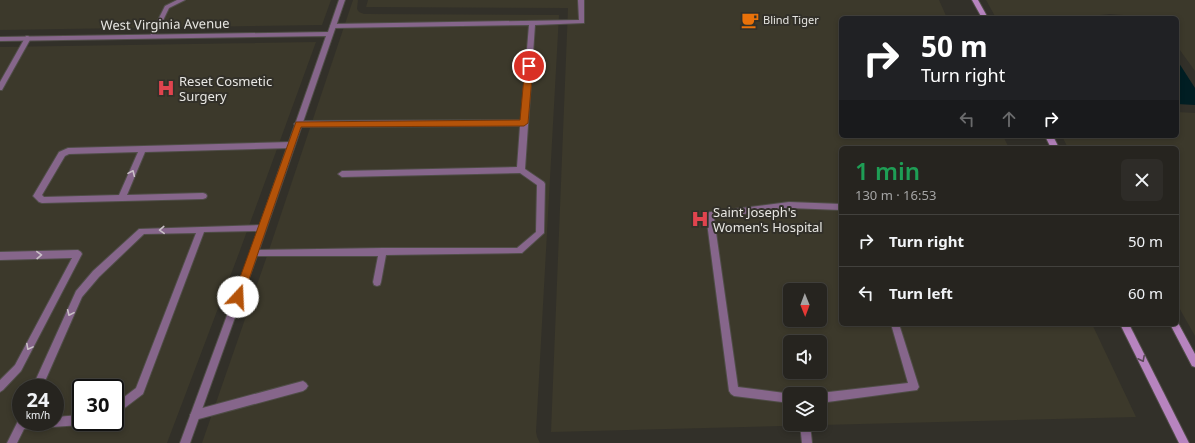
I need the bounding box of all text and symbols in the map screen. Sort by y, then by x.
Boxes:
cafe icon: Blind Tiger [740,10,760,30]
place label: Blind Tiger [763,12,819,27]
street label: West Virginia Avenue [100,14,230,34]
text: 50 m [921,27,988,65]
icon: right [855,32,907,84]
pin [512,49,546,83]
icon: arrive [518,55,540,77]
text: Turn right [921,63,1005,87]
place label: Reset Cosmetic Surgery [179,72,272,105]
hospital icon: Reset Cosmetic Surgery [156,78,176,98]
icon: left [956,108,978,130]
icon: ahead [998,108,1020,130]
icon: right [1040,108,1062,130]
text: 1 min [855,154,920,187]
button: close [1121,159,1163,201]
one-way arrow [127,170,135,177]
text: 130 m · 16:53 [855,186,936,204]
place label: Saint Joseph's Women's Hospital [713,203,823,236]
hospital icon: Saint Joseph's Women's Hospital [690,209,710,229]
one-way arrow [159,226,165,235]
icon: right [855,230,877,252]
text: Turn right [889,231,964,251]
text: 50 m [1128,231,1163,251]
one-way arrow [36,251,42,259]
position arrow [217,276,259,318]
icon: left [855,282,877,304]
north arrow [783,283,827,327]
map controls [783,283,827,431]
text: Turn left [889,283,953,303]
text: 60 m [1128,283,1163,303]
one-way arrow [67,309,75,317]
button: sound [783,335,827,379]
one-way arrow [26,343,33,350]
one-way arrow [1137,355,1145,362]
speed limit sign: 30 [72,379,124,431]
text: 24 [27,386,49,413]
button: layers [783,387,827,431]
text: km/h [26,408,50,422]

